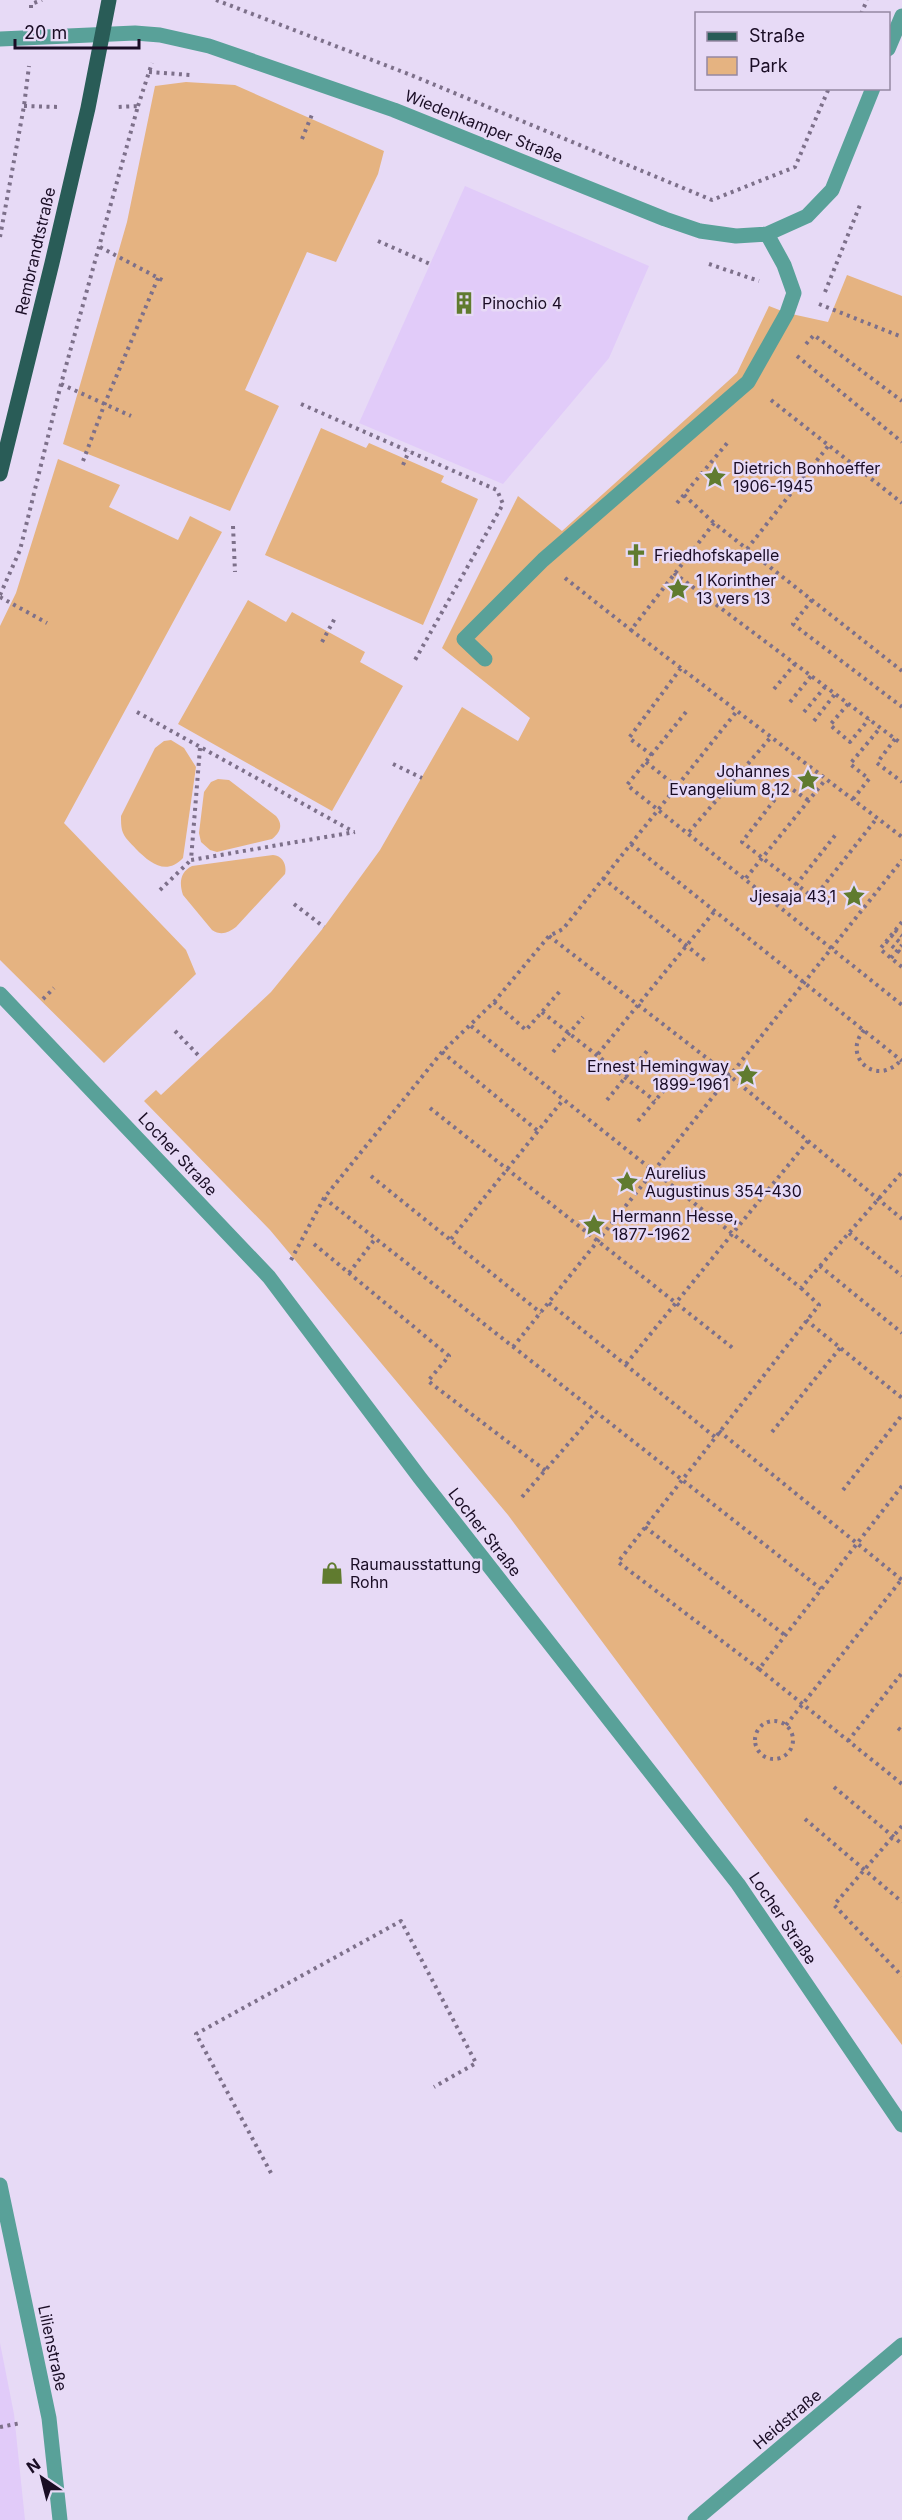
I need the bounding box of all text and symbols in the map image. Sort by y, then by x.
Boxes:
scale bar [15,12,140,50]
legend [695,12,890,90]
text: 20 m [24,22,67,43]
text: Straße [749,25,805,46]
text: Park [749,55,788,76]
street label: Wiedenkamper Straße [402,85,566,167]
street label: Rembrandtstraße [11,185,59,317]
building icon: Pinochio 4 [451,290,477,316]
place label: Pinochio 4 [482,293,562,313]
place label: Dietrich Bonhoeffer 1906-1945 [733,458,880,496]
place icon: Dietrich Bonhoeffer 1906-1945 [702,464,728,490]
church icon: Friedhofskapelle [623,542,649,568]
place label: Friedhofskapelle [654,545,779,565]
place label: 1 Korinther 13 vers 13 [696,570,776,608]
place icon: 1 Korinther 13 vers 13 [665,576,691,602]
place label: Johannes Evangelium 8,12 [669,761,790,799]
place icon: Johannes Evangelium 8,12 [795,767,821,793]
place icon: Jjesaja 43,1 [841,883,867,909]
place label: Jjesaja 43,1 [749,886,836,906]
place label: Ernest Hemingway 1899-1961 [587,1056,729,1094]
place icon: Ernest Hemingway 1899-1961 [734,1062,760,1088]
street label: Locher Straße [134,1108,222,1200]
place label: Aurelius Augustinus 354-430 [645,1163,802,1201]
place icon: Aurelius Augustinus 354-430 [614,1169,640,1195]
place label: Hermann Hesse, 1877-1962 [612,1206,738,1244]
place icon: Hermann Hesse, 1877-1962 [581,1212,607,1238]
street label: Locher Straße [444,1484,526,1580]
place label: Raumausstattung Rohn [350,1554,481,1592]
shop icon: Raumausstattung Rohn [319,1560,345,1586]
street label: Locher Straße [745,1868,821,1968]
street label: Lilienstraße [34,2303,72,2393]
street label: Heidstraße [749,2385,825,2453]
north arrow [12,2448,72,2508]
text: N [23,2454,44,2477]

